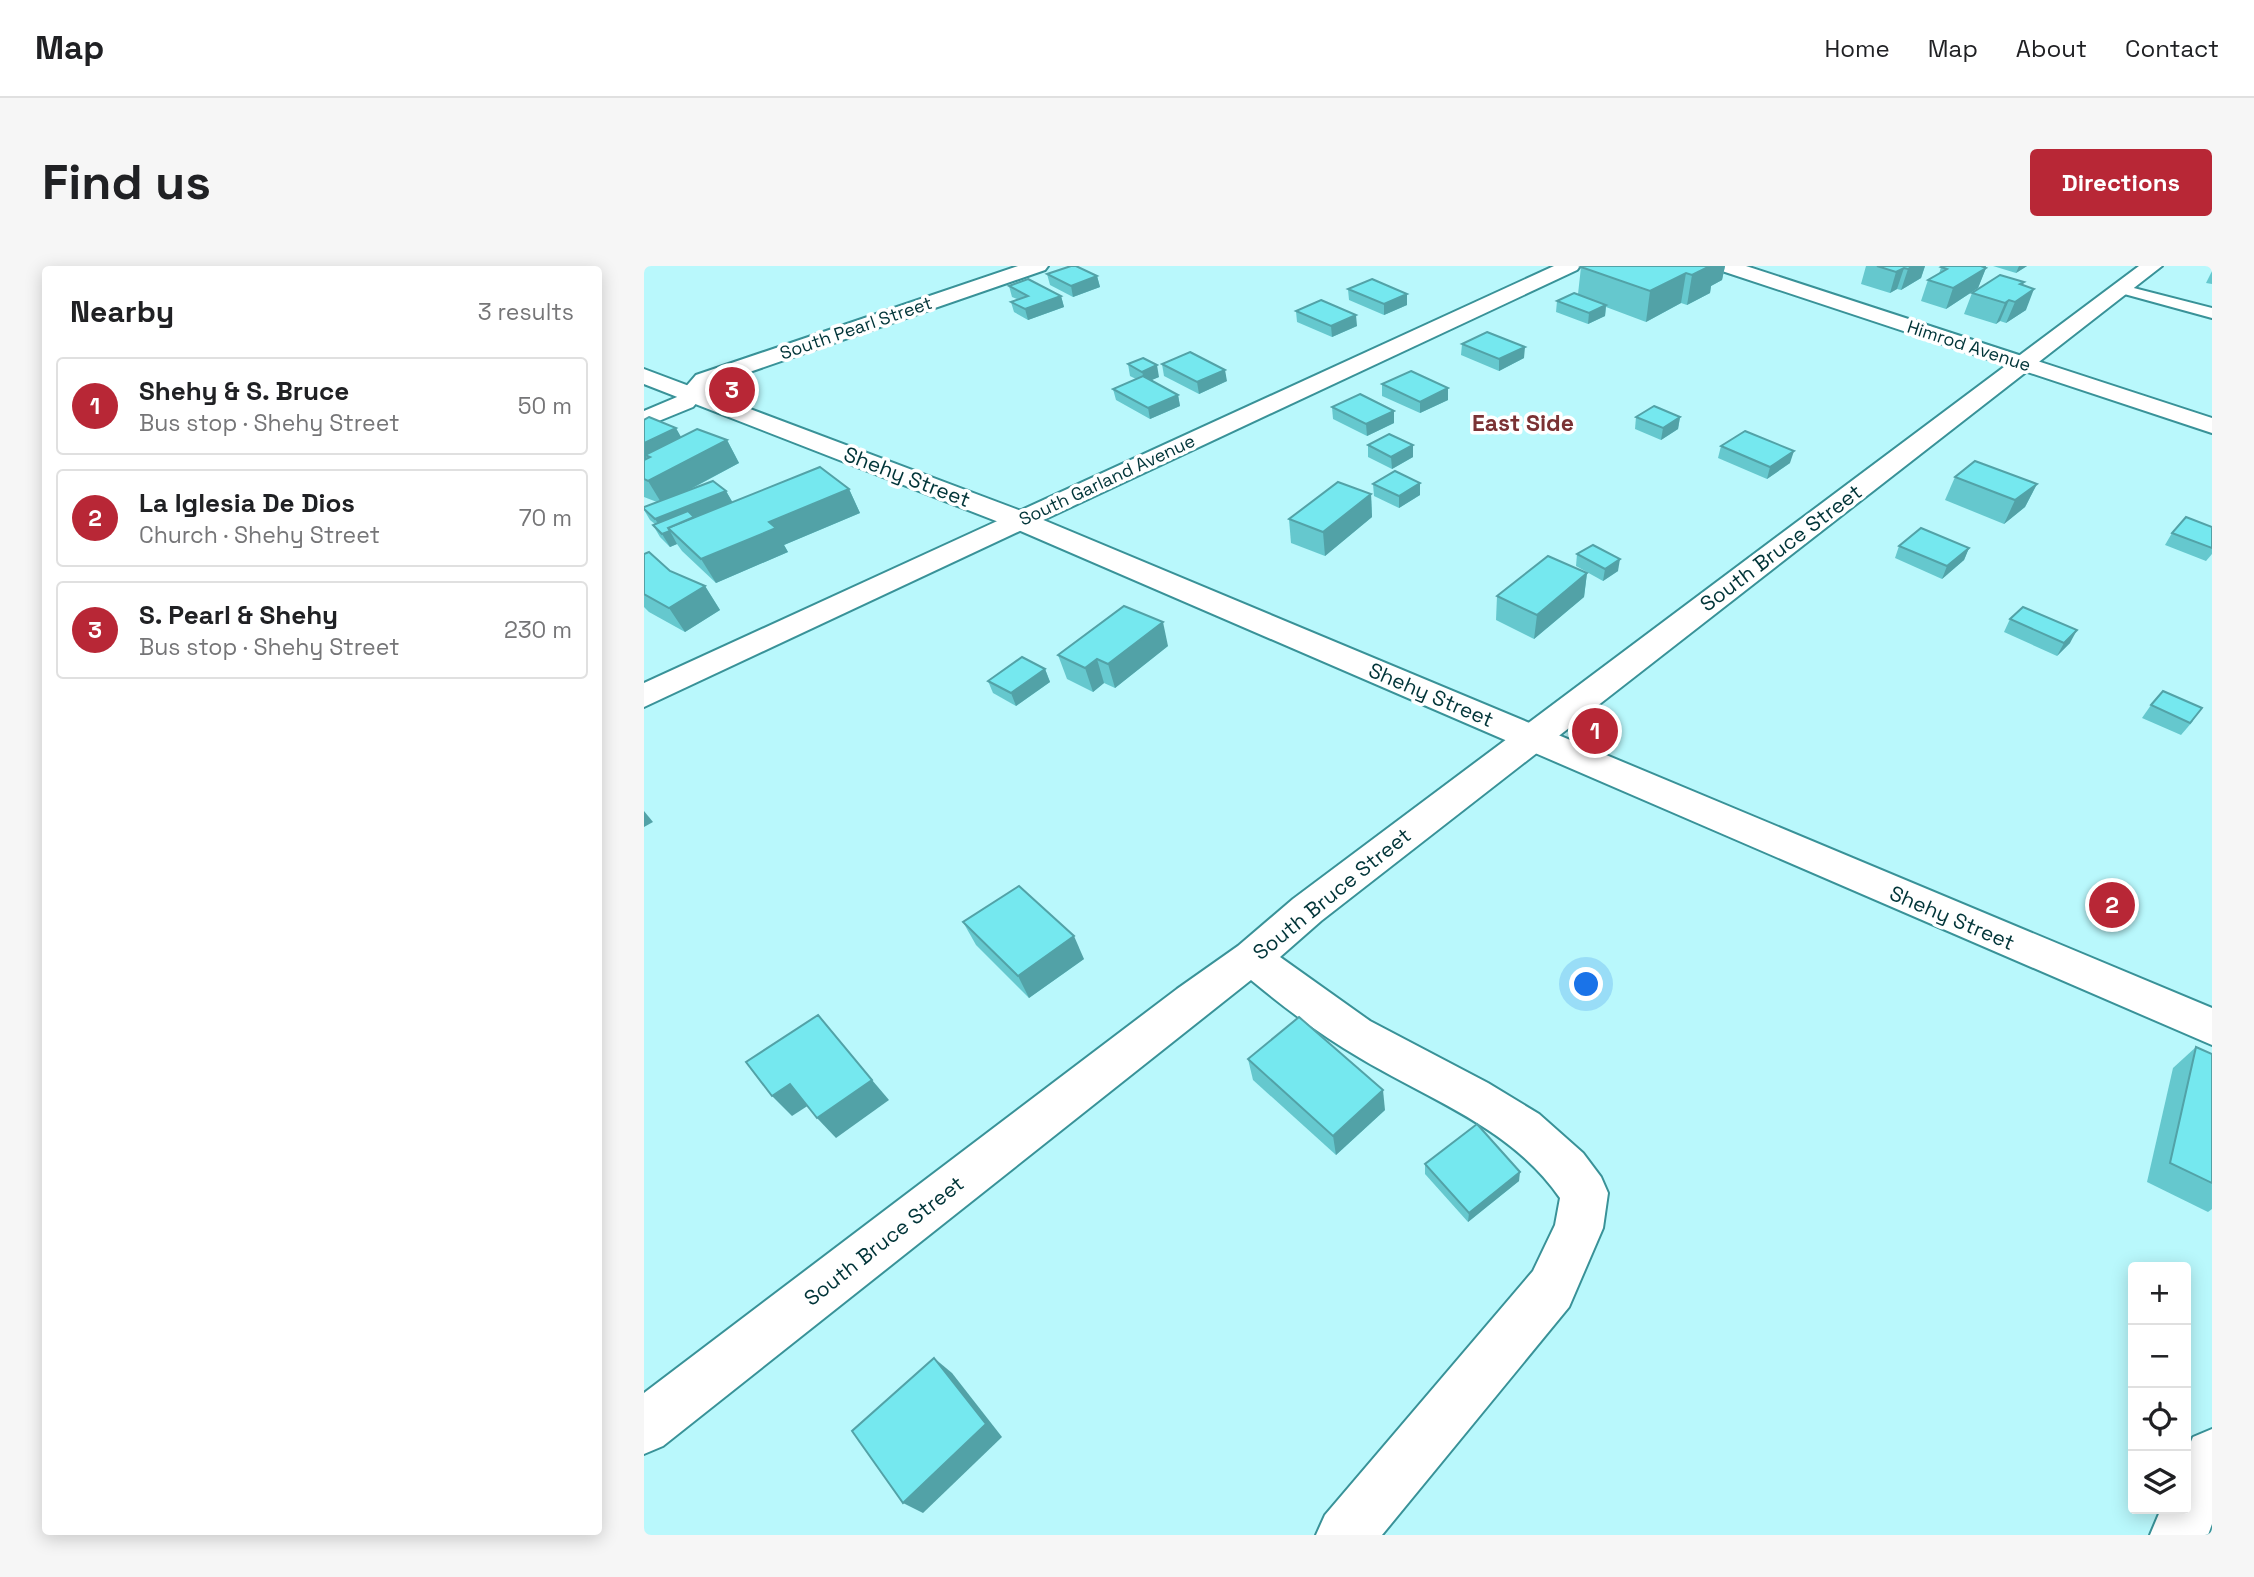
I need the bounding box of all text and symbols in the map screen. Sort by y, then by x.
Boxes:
text: Map [35,27,104,69]
text: Home [1824,33,1890,64]
text: Map [1928,33,1978,64]
text: About [2016,33,2087,64]
text: Contact [2125,33,2219,64]
button: Directions [2030,149,2212,216]
text: Find us [42,151,211,213]
street label: South Pearl Street [777,291,935,364]
text: Nearby [70,292,174,331]
text: 3 results [478,297,574,327]
street label: Himrod Avenue [1904,315,2034,376]
pin: 3 [709,364,755,416]
text: Shehy & S. Bruce [139,374,349,408]
text: 1 [90,391,100,421]
text: 50 m [518,391,572,421]
text: Bus stop · Shehy Street [139,408,399,438]
district label: East Side [1472,408,1574,438]
street label: South Garland Avenue [1015,429,1198,530]
street label: Shehy Street [840,440,974,513]
street label: South Bruce Street [1694,478,1867,617]
text: La Iglesia De Dios [139,486,355,520]
text: 2 [88,503,102,533]
text: 70 m [519,503,572,533]
text: Church · Shehy Street [139,520,380,550]
text: S. Pearl & Shehy [139,598,338,632]
text: 3 [88,615,102,645]
text: 230 m [504,615,572,645]
text: Bus stop · Shehy Street [139,632,399,662]
street label: Shehy Street [1365,656,1498,733]
pin: 1 [1572,705,1618,757]
street label: South Bruce Street [1247,821,1416,966]
street label: Shehy Street [1886,879,2019,956]
pin: 2 [2089,879,2135,931]
your location [1569,967,1603,1001]
street label: South Bruce Street [798,1170,969,1312]
map controls [2128,1262,2191,1514]
button: + [2128,1262,2191,1325]
button: − [2128,1325,2191,1388]
button: locate [2128,1388,2191,1451]
button: layers [2128,1451,2191,1514]

